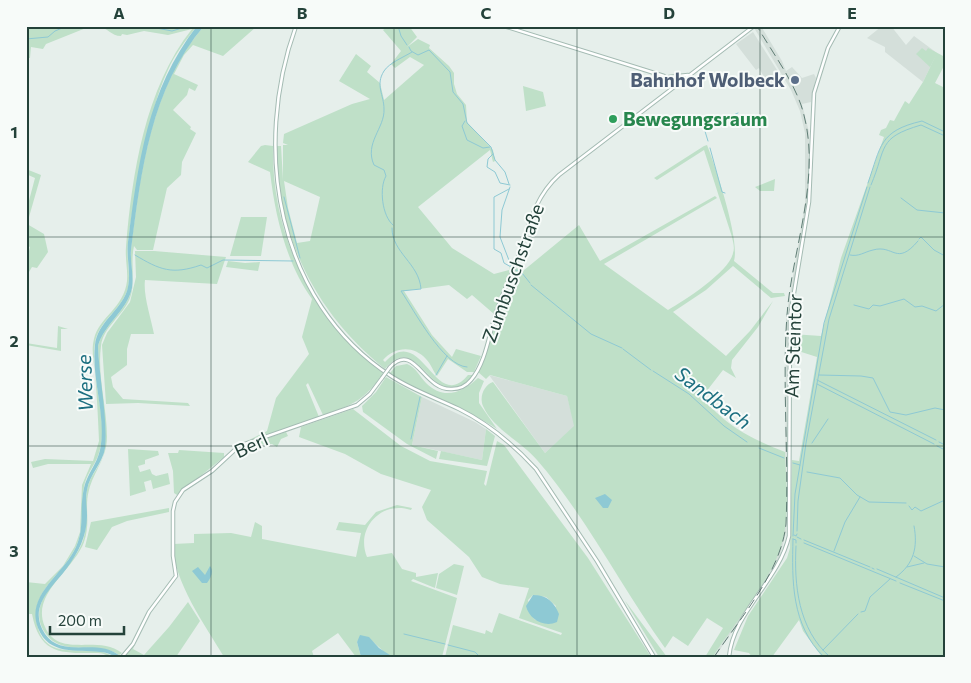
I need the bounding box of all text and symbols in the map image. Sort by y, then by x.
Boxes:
text: A [113,3,125,22]
text: B [297,3,308,22]
text: C [481,3,492,22]
text: D [663,3,675,22]
text: E [847,3,857,22]
place label: Bahnhof Wolbeck [630,68,785,91]
marker: Bahnhof Wolbeck [789,74,801,86]
place label: Bewegungsraum [623,107,767,130]
marker: Bewegungsraum [607,113,619,125]
text: 1 [10,122,18,141]
street label: Zumbuschstraße [477,200,548,345]
street label: Am Steintor [779,293,806,399]
text: 2 [9,331,19,350]
water label: Werse [71,354,97,412]
water label: Sandbach [671,361,756,434]
street label: Berl [230,427,271,462]
text: 3 [9,541,19,560]
scale bar [50,603,124,635]
text: 200 m [58,611,102,629]

